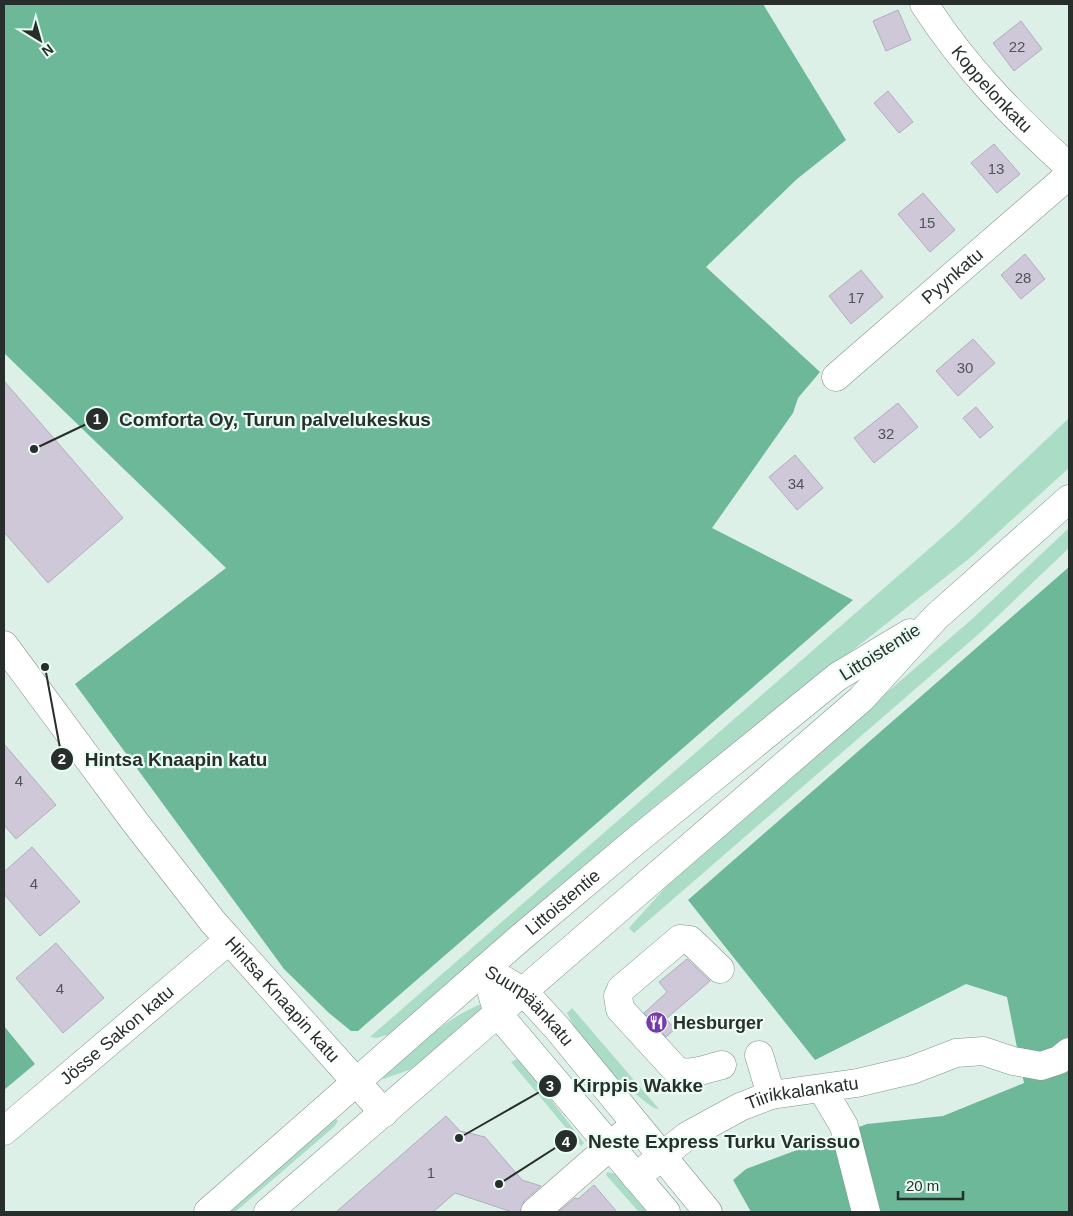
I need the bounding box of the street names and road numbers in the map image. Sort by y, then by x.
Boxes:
street label: Koppelonkatu [947,42,1036,137]
street label: Pyynkatu [918,244,987,308]
street label: Littoistentie [836,619,924,685]
street label: Littoistentie [521,865,604,939]
street label: Hintsa Knaapin katu [221,933,344,1066]
street label: Suurpäänkatu [482,961,577,1050]
street label: Jösse Sakon katu [56,982,177,1089]
street label: Tiirikkalankatu [743,1073,860,1114]

